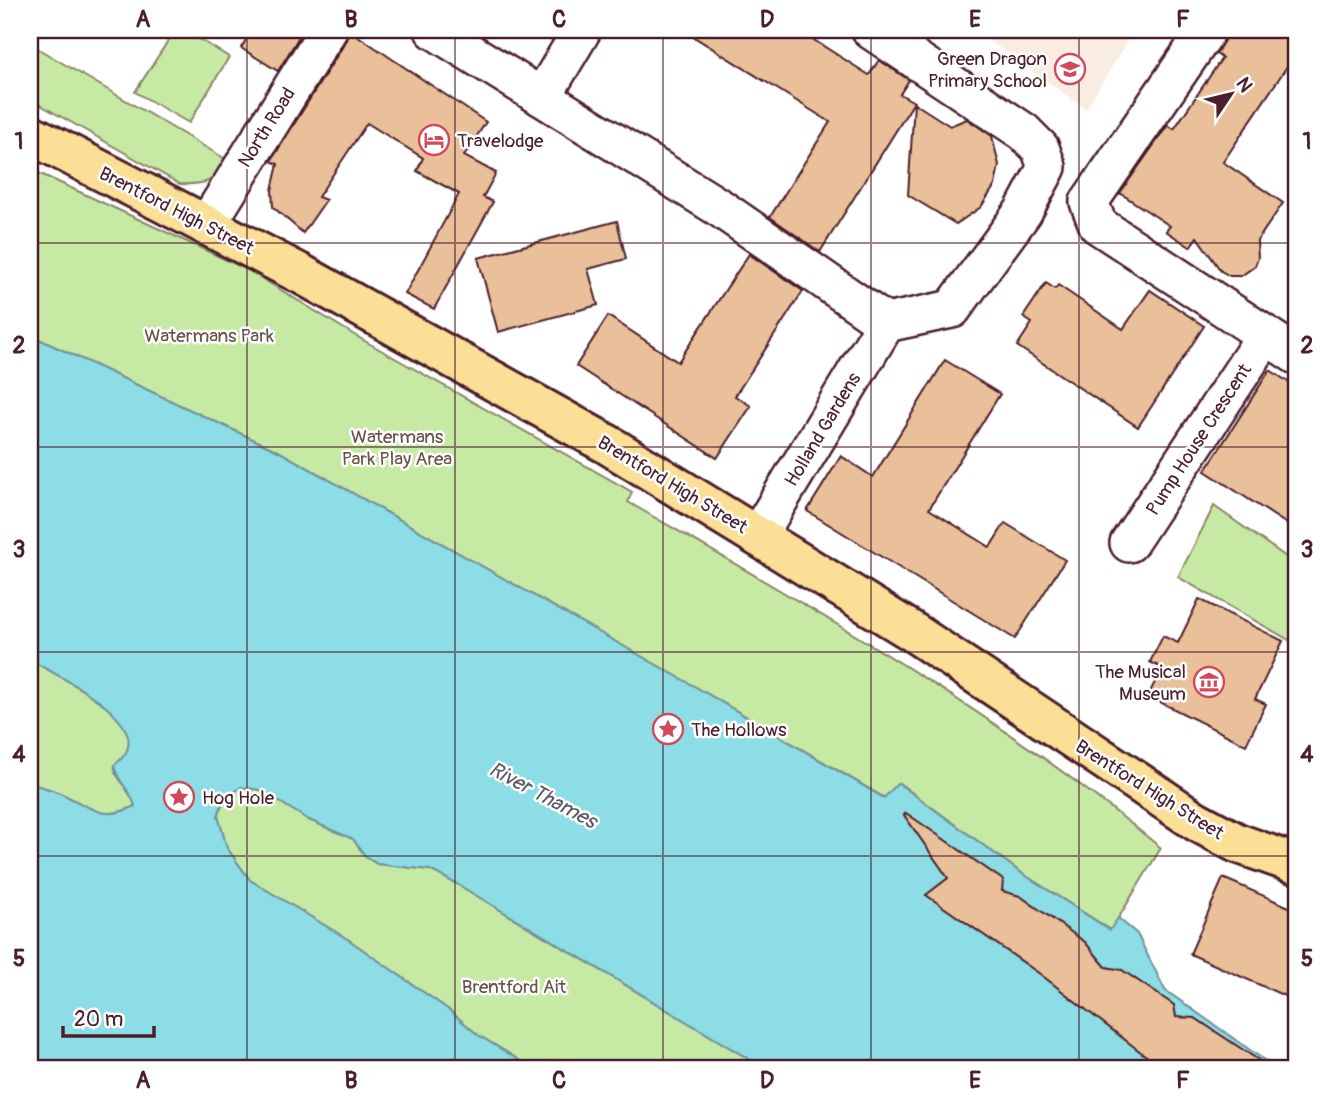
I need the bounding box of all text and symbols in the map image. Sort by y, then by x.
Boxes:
text: A [136,5,151,34]
text: B [344,5,358,34]
text: C [552,5,566,34]
text: D [760,5,774,34]
text: E [969,5,981,34]
text: F [1176,5,1190,34]
place label: Green Dragon Primary School [928,47,1047,93]
school or university icon: Green Dragon Primary School [1053,52,1087,86]
north arrow [1196,60,1266,130]
text: N [1231,73,1258,97]
street label: North Road [233,83,301,172]
hotel icon: Travelodge [417,123,451,157]
text: 1 [15,127,24,156]
text: 1 [1303,127,1312,156]
place label: Travelodge [457,129,544,153]
street label: Brentford High Street [95,161,258,260]
park label: Watermans Park [144,324,274,348]
text: 2 [13,331,26,360]
text: 2 [1301,331,1314,360]
street label: Pump House Crescent [1141,359,1257,520]
street label: Holland Gardens [779,368,867,491]
park label: Watermans Park Play Area [342,425,452,471]
street label: Brentford High Street [593,431,752,539]
text: 3 [13,535,25,564]
text: 3 [1301,535,1313,564]
place label: The Musical Museum [1095,660,1186,706]
museum icon: The Musical Museum [1192,665,1226,699]
place icon: The Hollows [651,712,685,746]
place label: The Hollows [691,718,787,742]
street label: Brentford High Street [1071,734,1228,845]
text: 4 [12,740,26,769]
text: 4 [1300,740,1314,769]
water label: River Thames [484,756,604,836]
place icon: Hog Hole [162,780,196,814]
place label: Hog Hole [202,786,275,810]
text: 5 [13,944,25,973]
text: 5 [1301,944,1313,973]
park label: Brentford Ait [462,975,567,999]
scale bar [63,994,154,1038]
text: 20 m [74,1006,123,1033]
text: A [136,1066,151,1095]
text: B [344,1066,358,1095]
text: C [552,1066,566,1095]
text: D [760,1066,774,1095]
text: E [969,1066,981,1095]
text: F [1176,1066,1190,1095]

